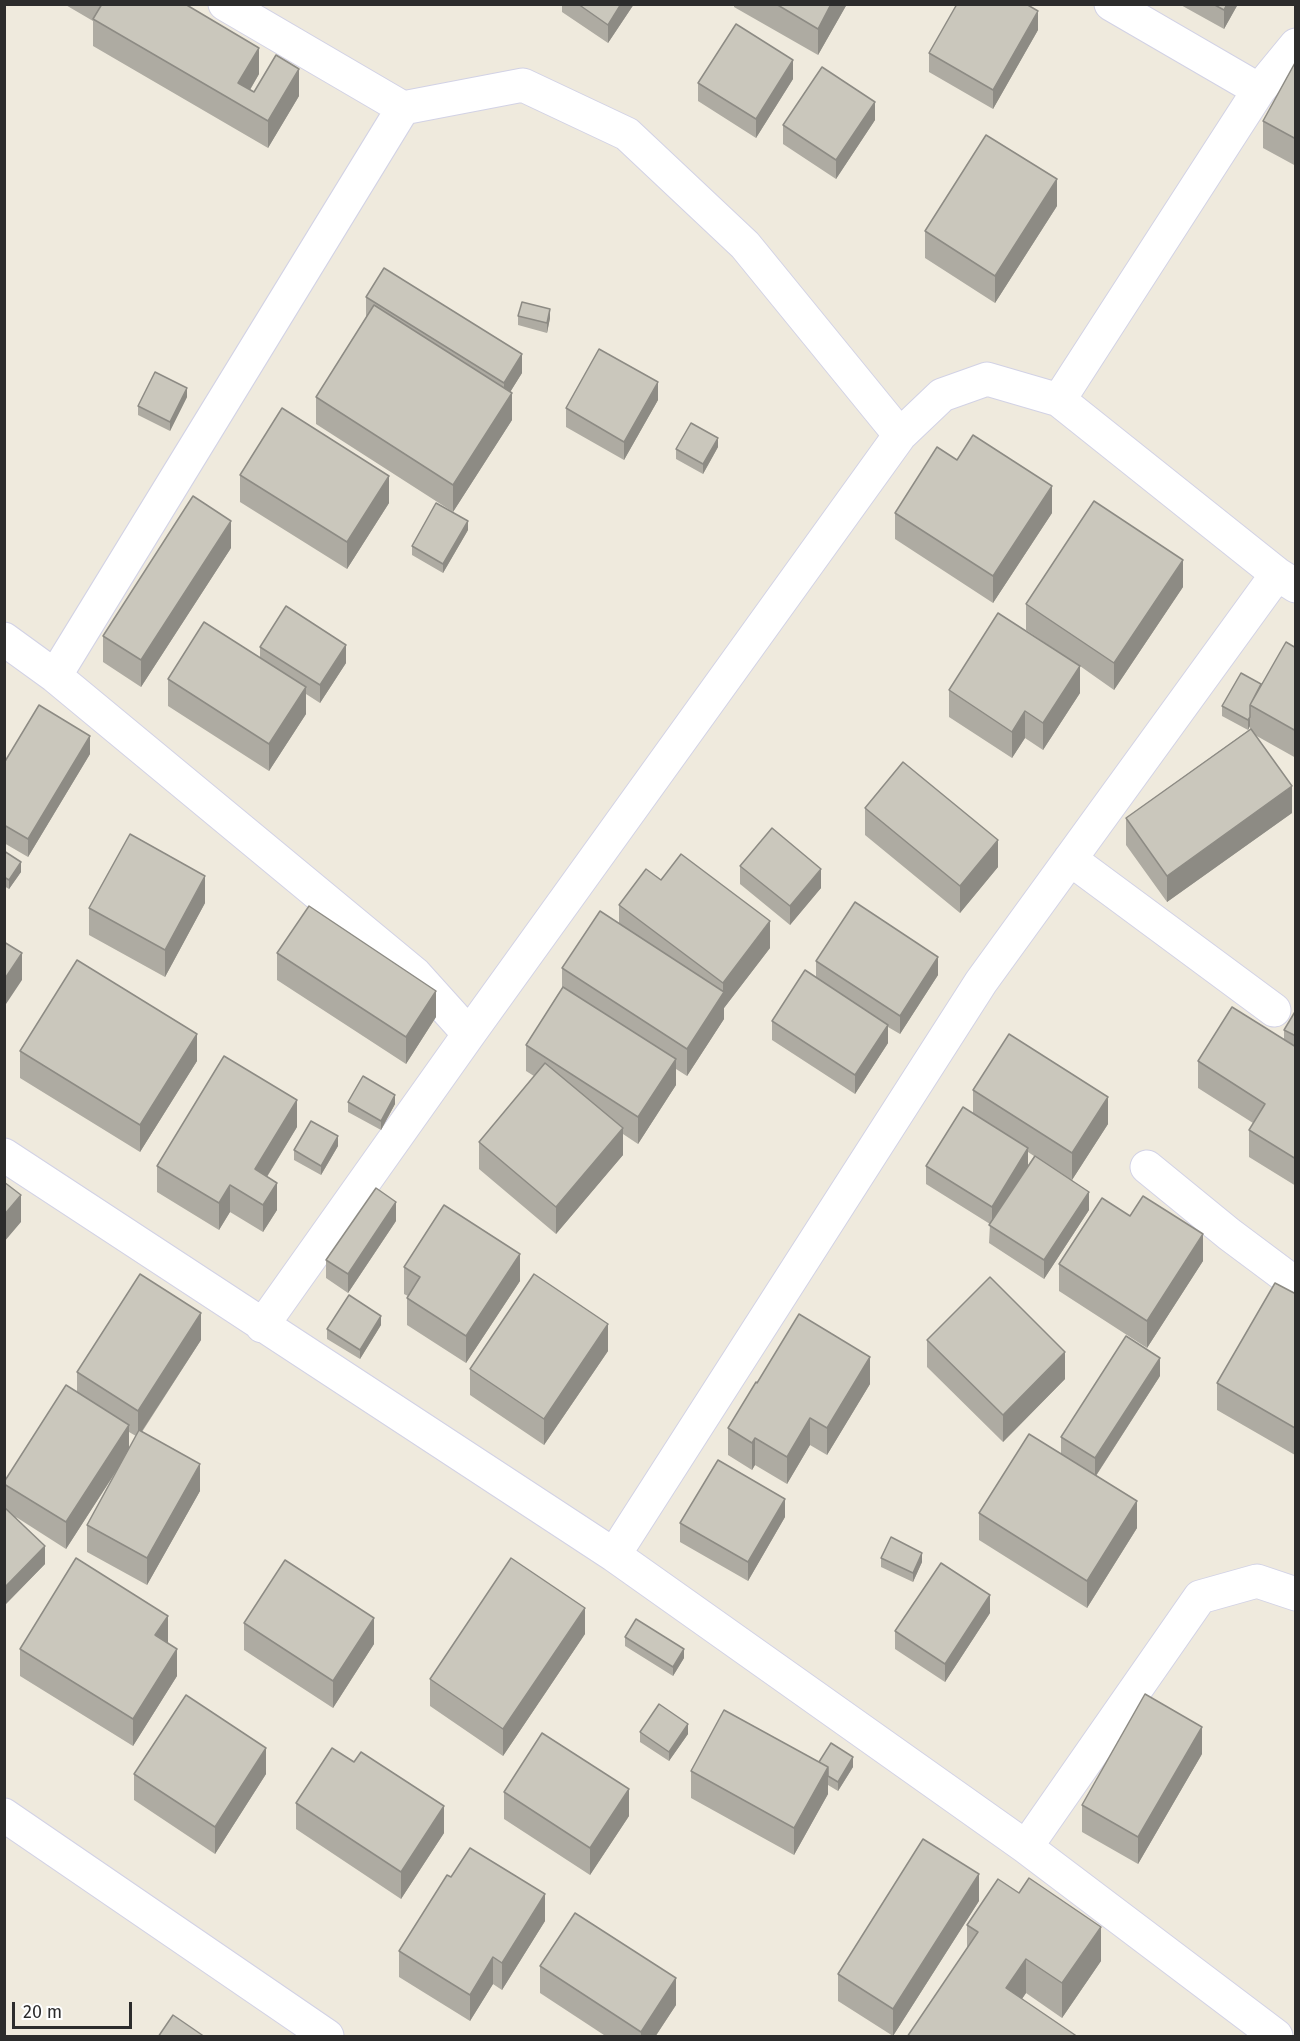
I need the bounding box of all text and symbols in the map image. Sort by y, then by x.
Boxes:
scale bar [15,1990,135,2028]
text: 20 m [23,2001,62,2023]

